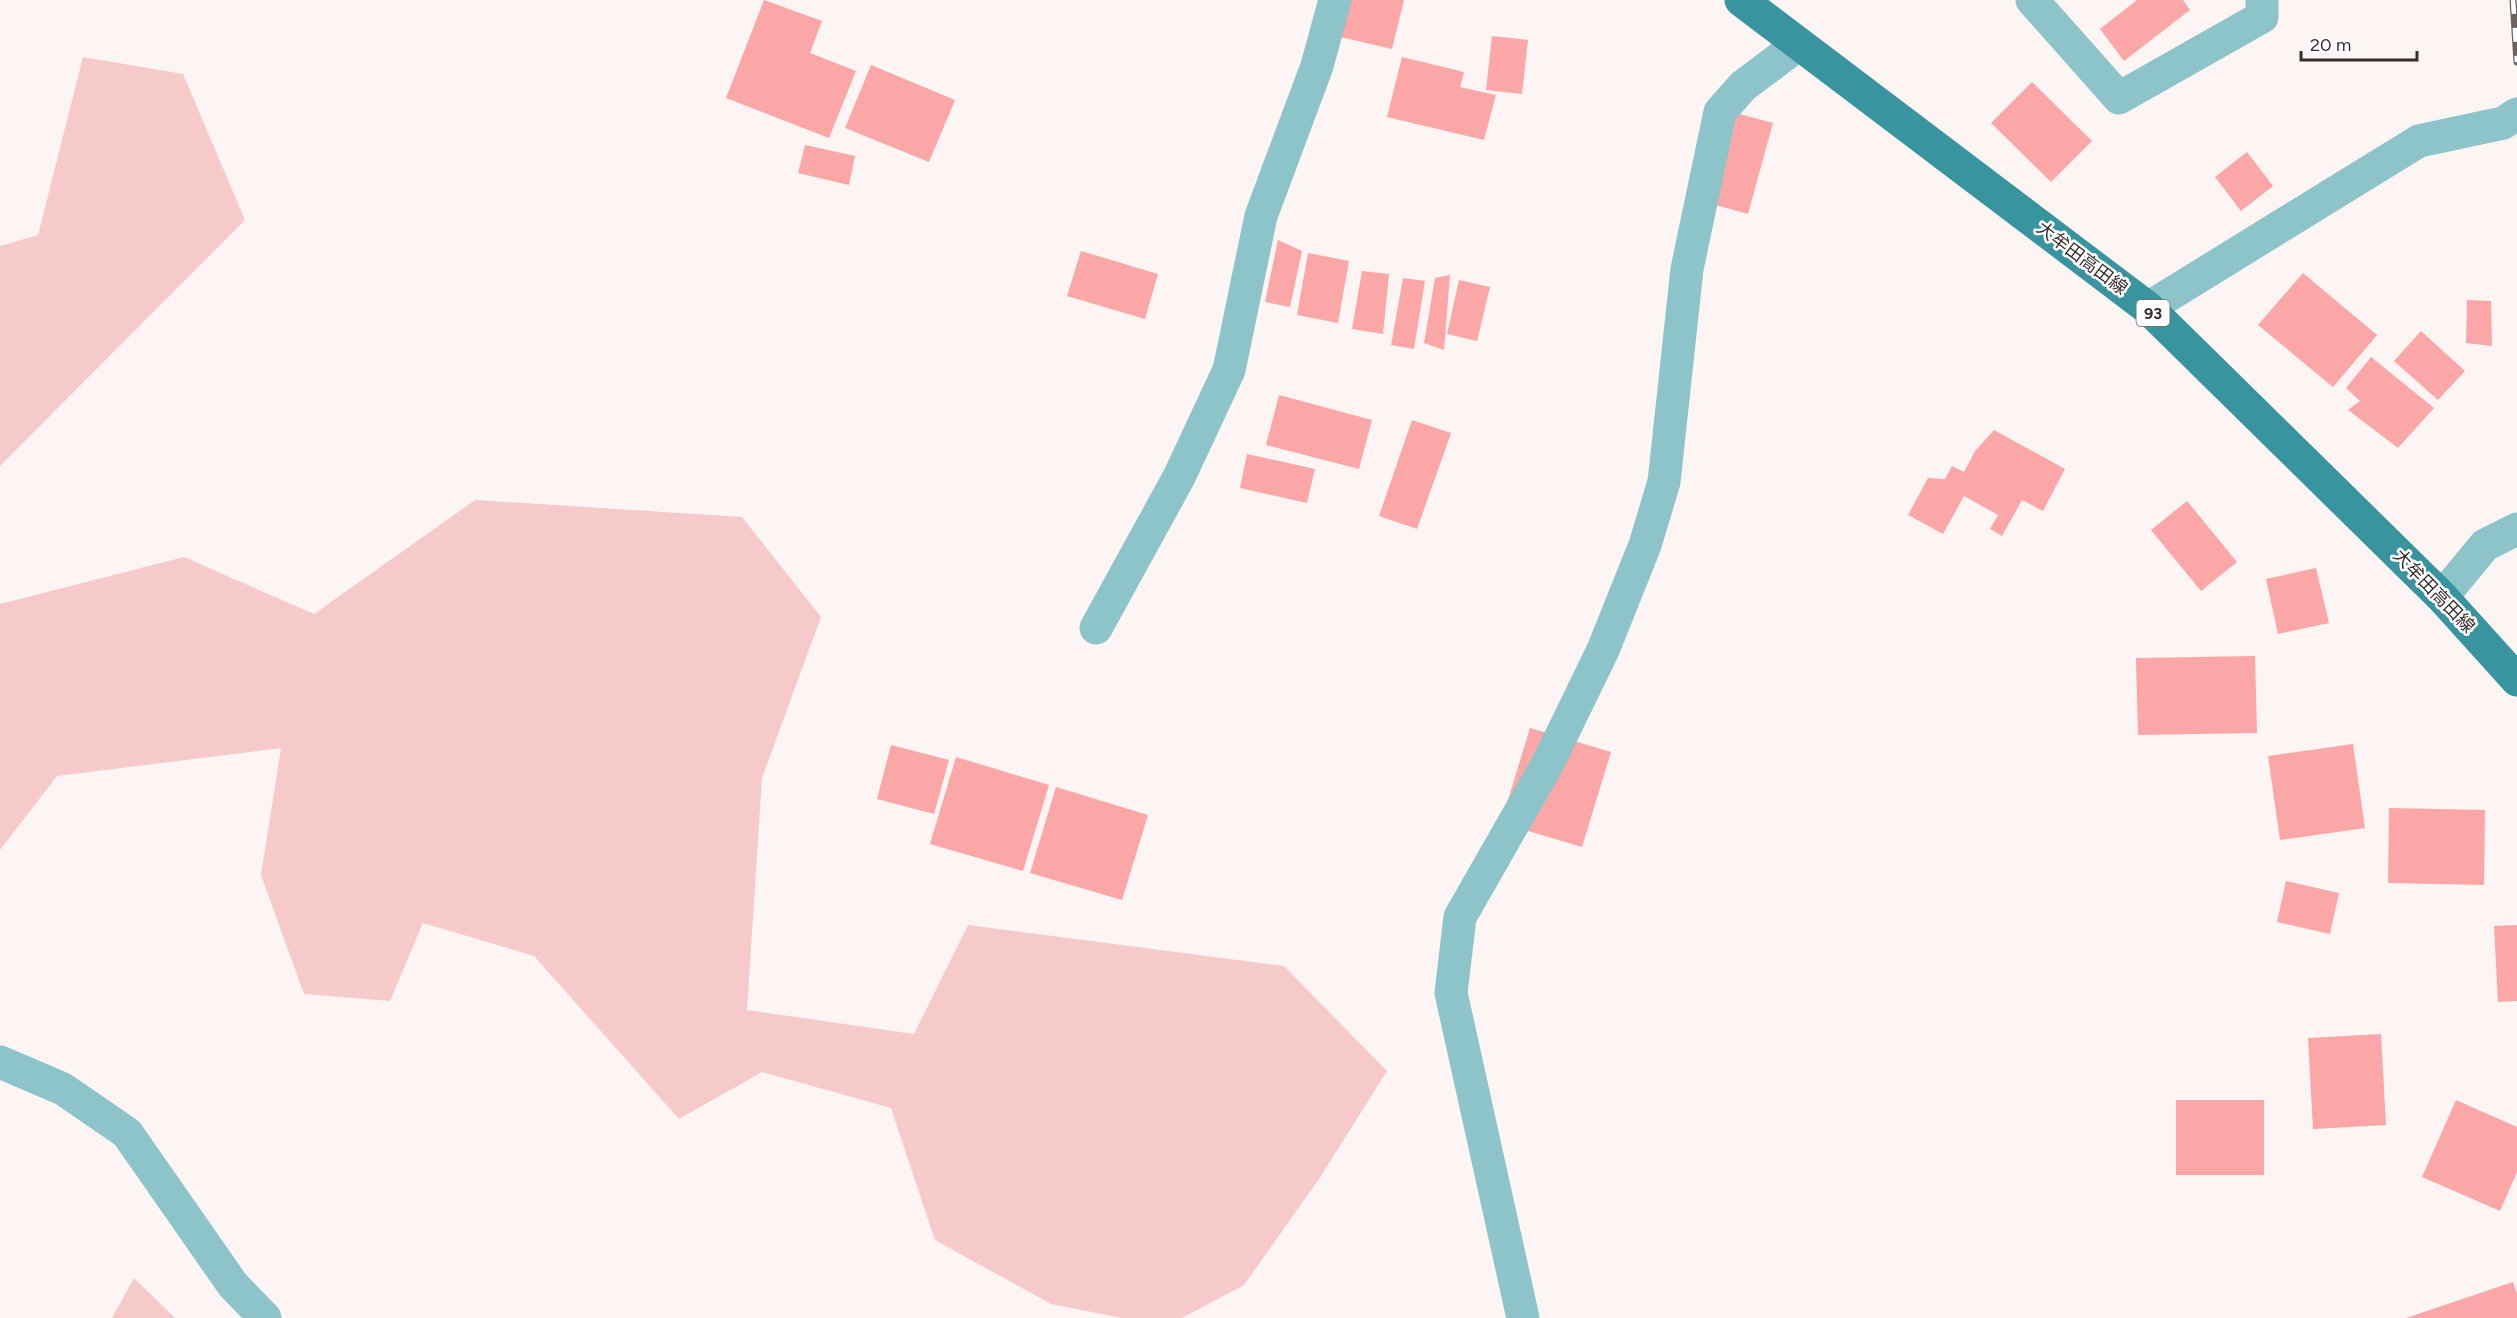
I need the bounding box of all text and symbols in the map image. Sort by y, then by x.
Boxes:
scale bar [2301,24,2416,62]
text: 20 m [2310,34,2351,56]
street label: 大牟田高田線 [2032,217,2132,299]
road number: 93 [2136,300,2170,326]
street label: 大牟田高田線 [2389,545,2479,637]

